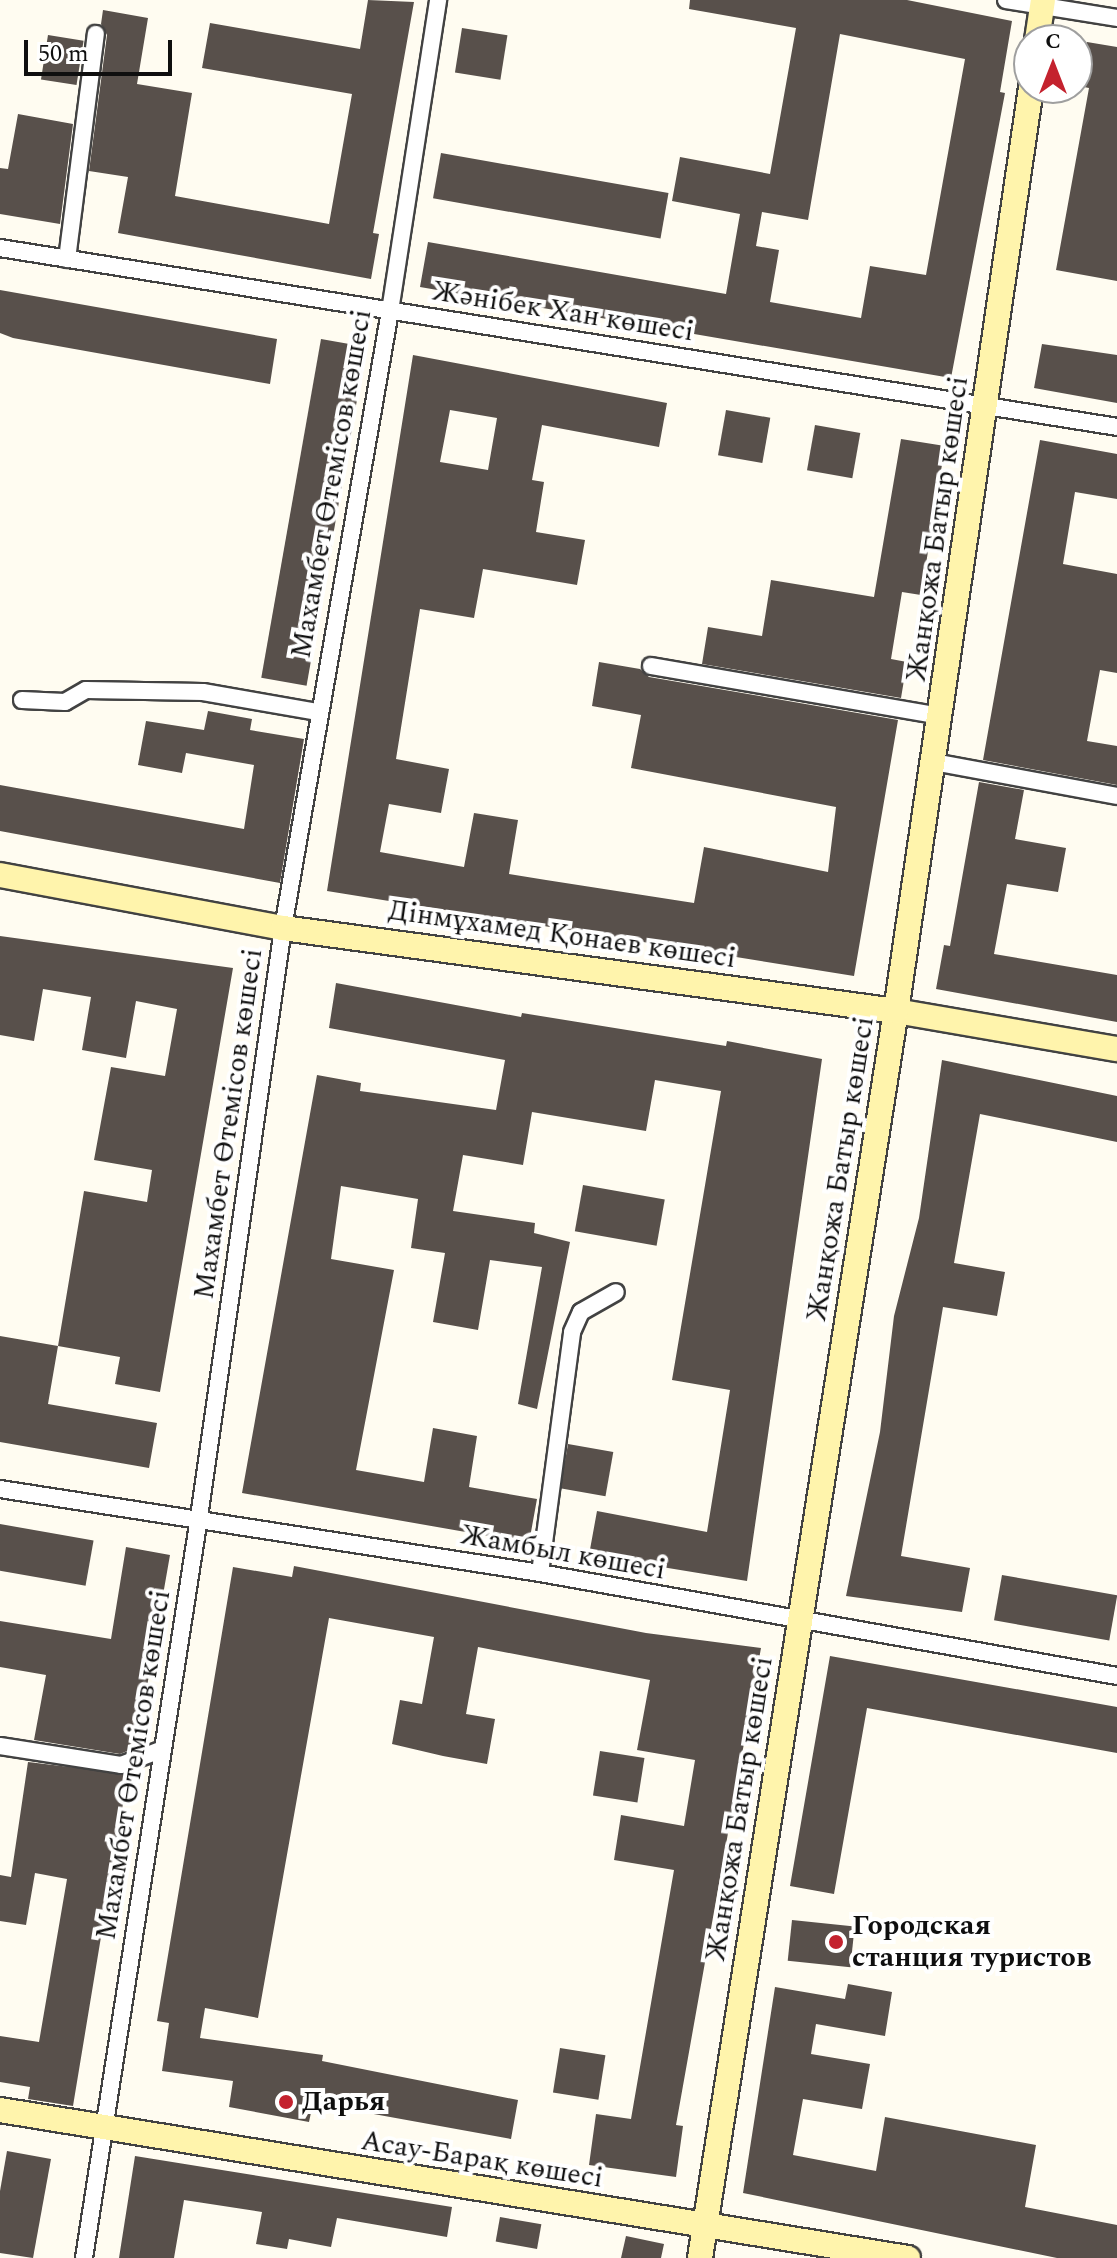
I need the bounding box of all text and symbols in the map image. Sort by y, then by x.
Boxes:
scale bar [28,24,176,74]
north arrow [1013,24,1093,104]
text: С [1045,25,1061,58]
text: 50 m [38,36,89,72]
street label: Жәнібек Хан көшесі [430,275,696,349]
street label: Махамбет Өтемісов көшесі [285,307,379,661]
street label: Жанқожа Батыр көшесі [900,374,976,684]
street label: Дінмұхамед Қонаев көшесі [386,894,738,976]
street label: Махамбет Өтемісов көшесі [188,947,270,1301]
street label: Жанқожа Батыр көшесі [800,1014,882,1324]
street label: Жамбыл көшесі [458,1518,668,1588]
street label: Махамбет Өтемісов көшесі [90,1588,178,1942]
street label: Жанқожа Батыр көшесі [699,1654,781,1964]
place label: Городская станция туристов [852,1909,1091,1975]
marker: Городская станция туристов [827,1933,845,1951]
place label: Дарья [302,2085,385,2119]
marker: Дарья [277,2093,295,2111]
street label: Асау-Барақ көшесі [359,2124,605,2196]

